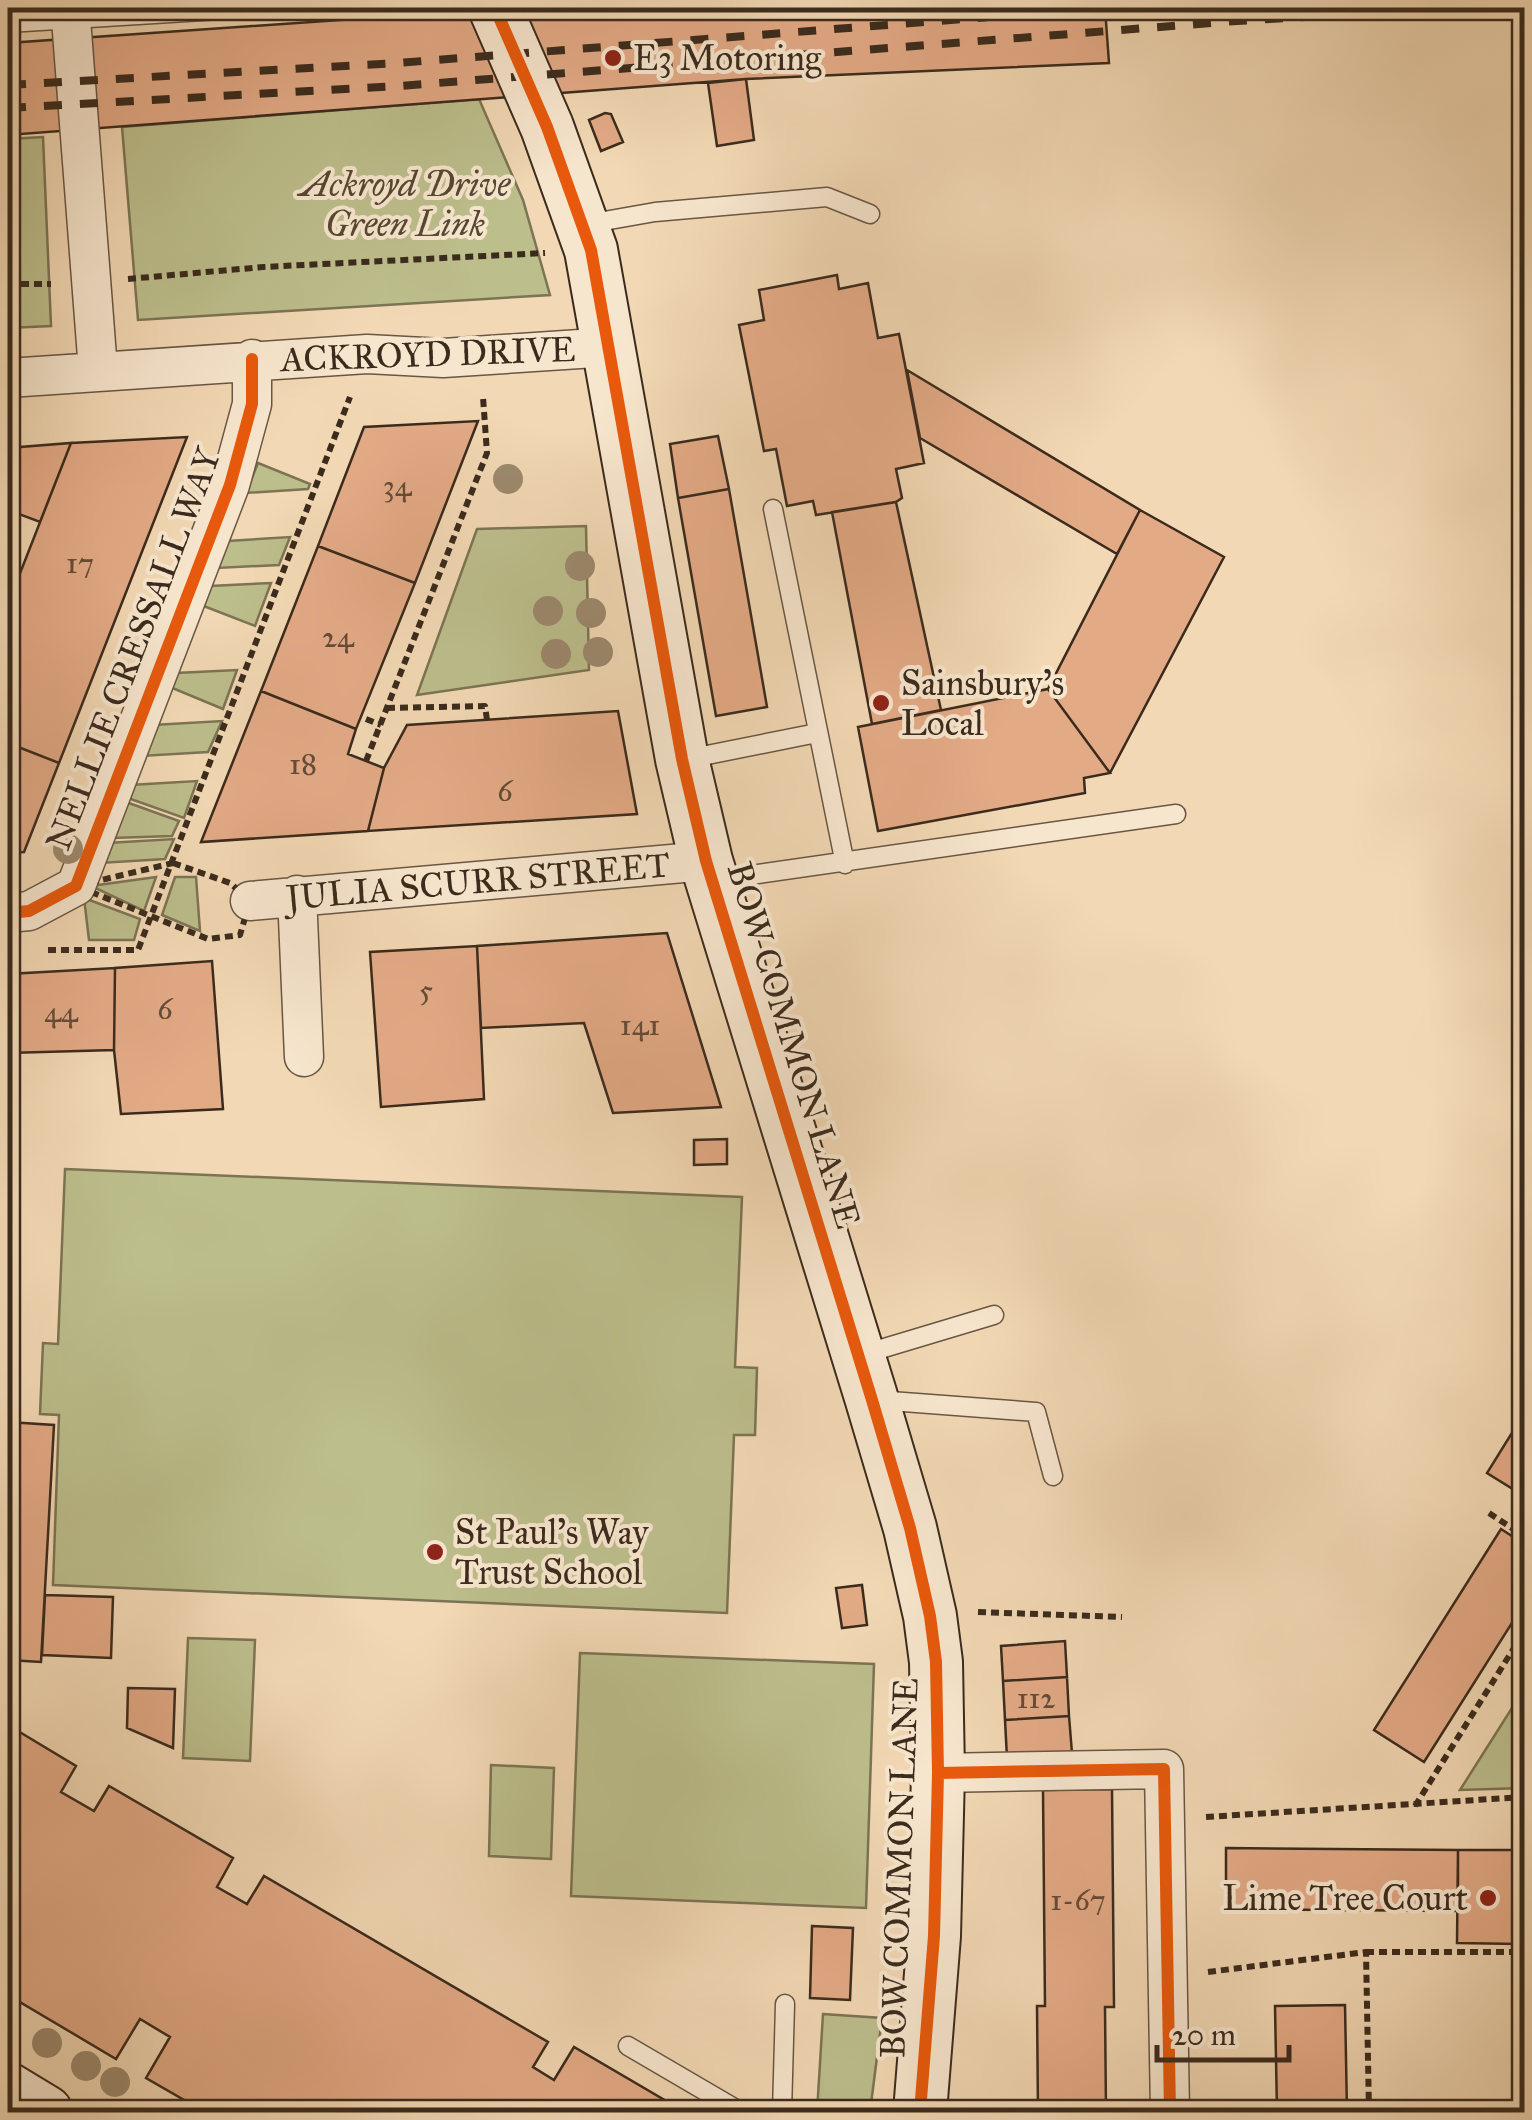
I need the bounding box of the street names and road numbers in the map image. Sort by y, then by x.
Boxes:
street label: ACKROYD DRIVE [278,328,576,381]
street label: NELLIE CRESSALL WAY [37,441,230,856]
street label: JULIA SCURR STREET [280,843,672,920]
street label: BOW COMMON LANE [717,857,870,1233]
street label: BOW COMMON LANE [871,1677,928,2059]

